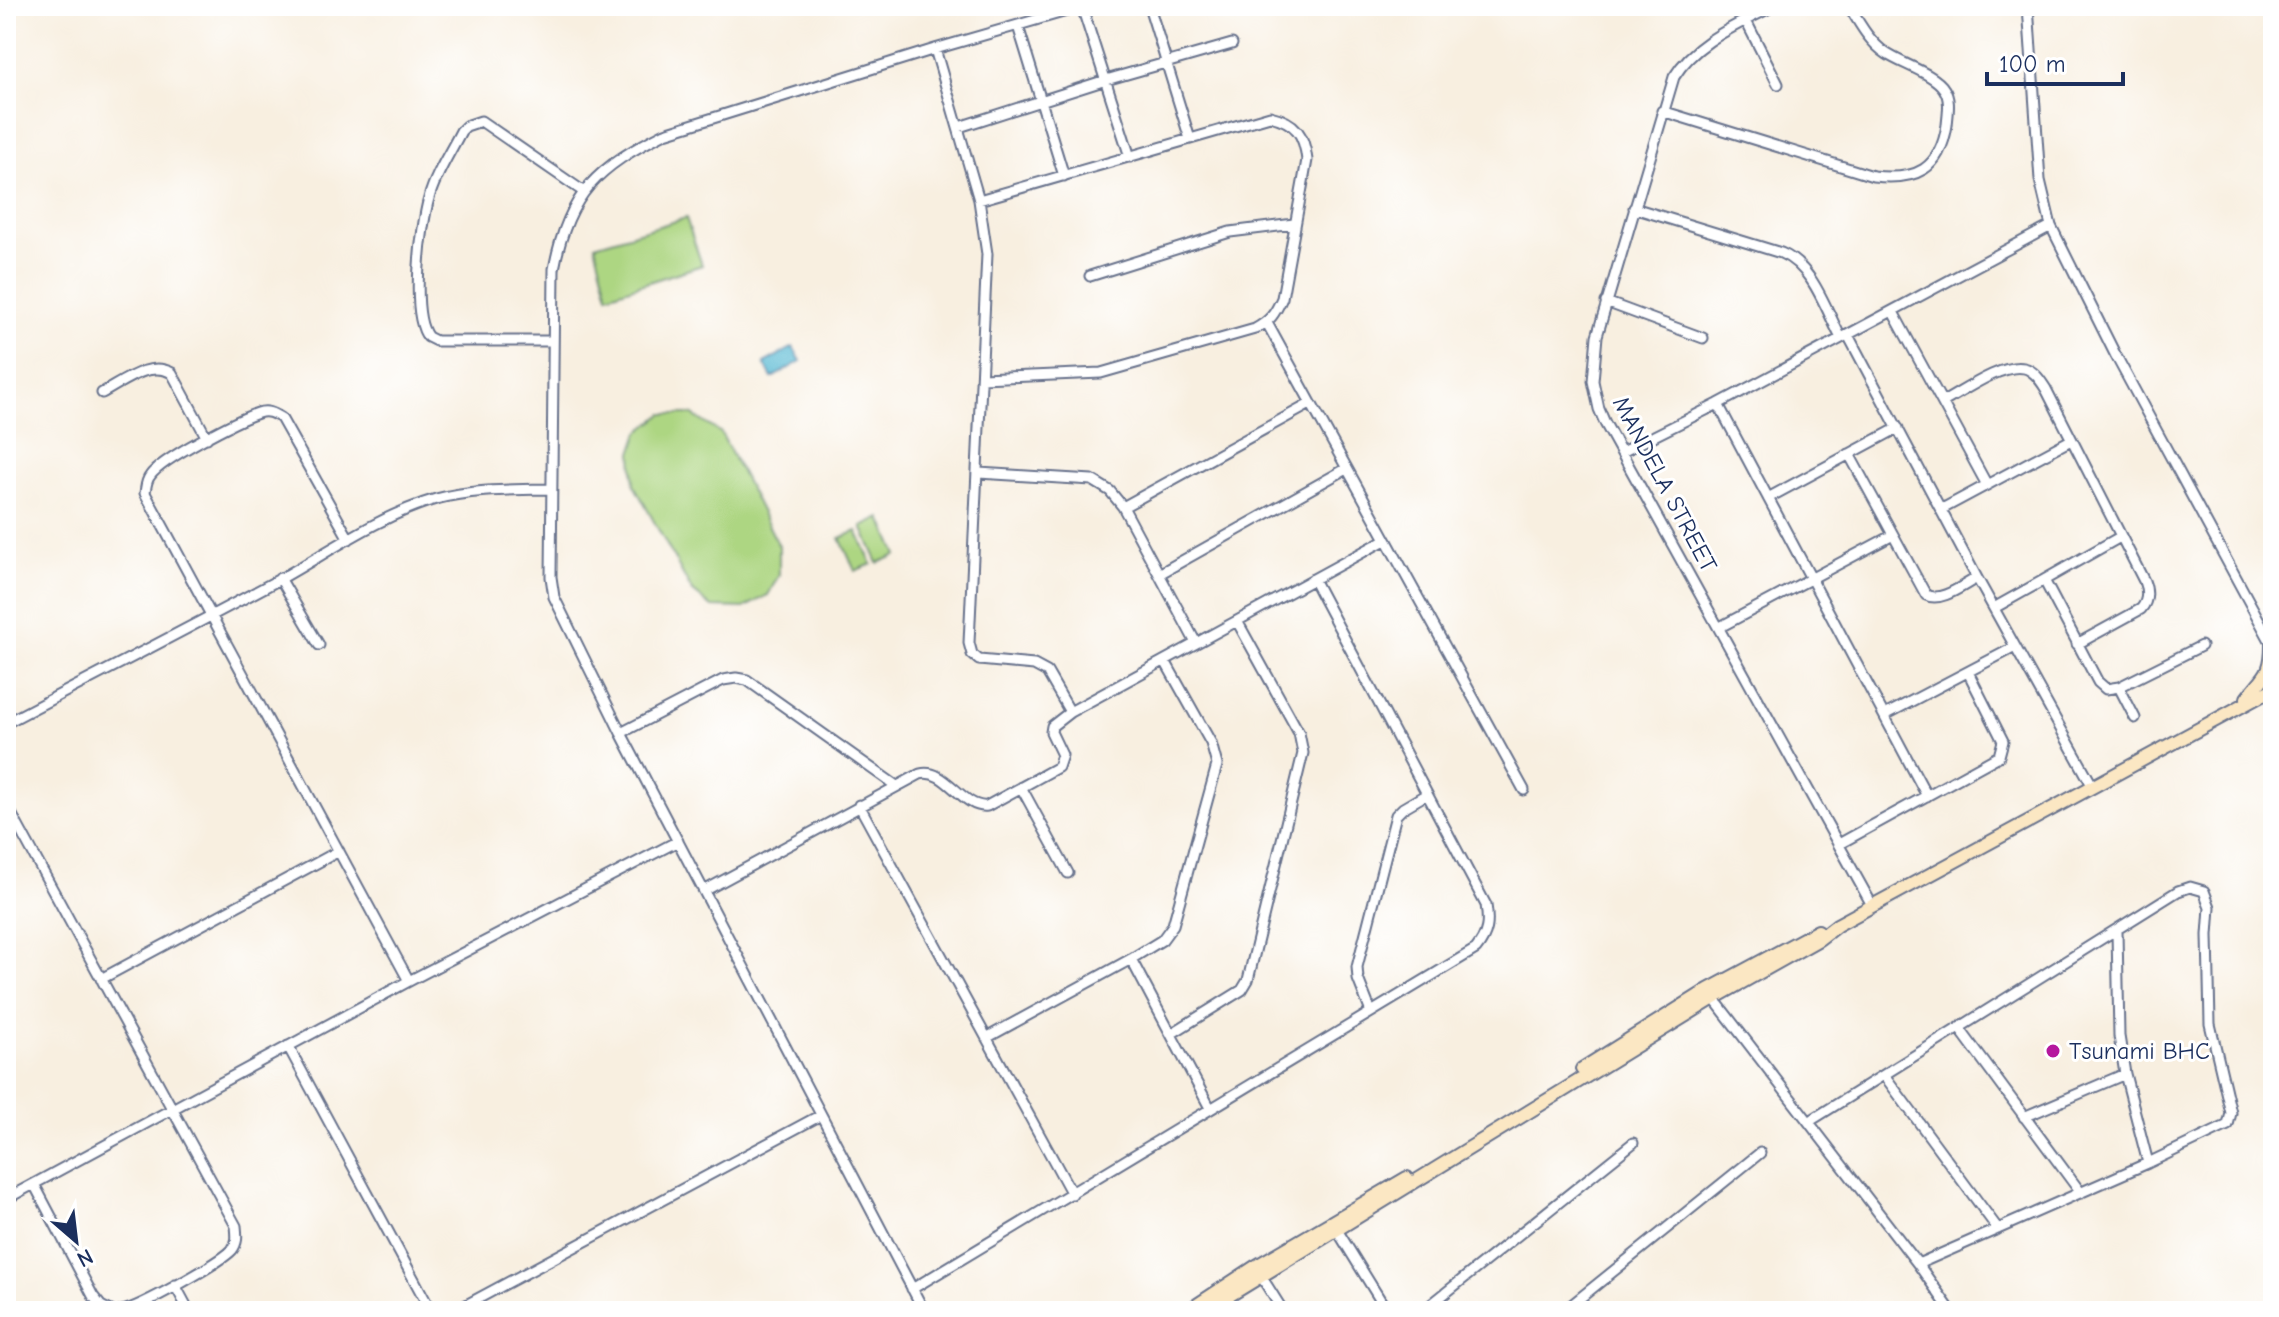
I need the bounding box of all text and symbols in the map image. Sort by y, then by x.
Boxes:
scale bar [1987,36,2123,86]
text: 100 m [1999,50,2066,78]
street label: MANDELA STREET [1607,391,1723,577]
place label: Tsunami BHC [2069,1037,2210,1065]
marker: Tsunami BHC [2044,1042,2062,1060]
north arrow [36,1201,116,1281]
text: N [72,1243,97,1273]

